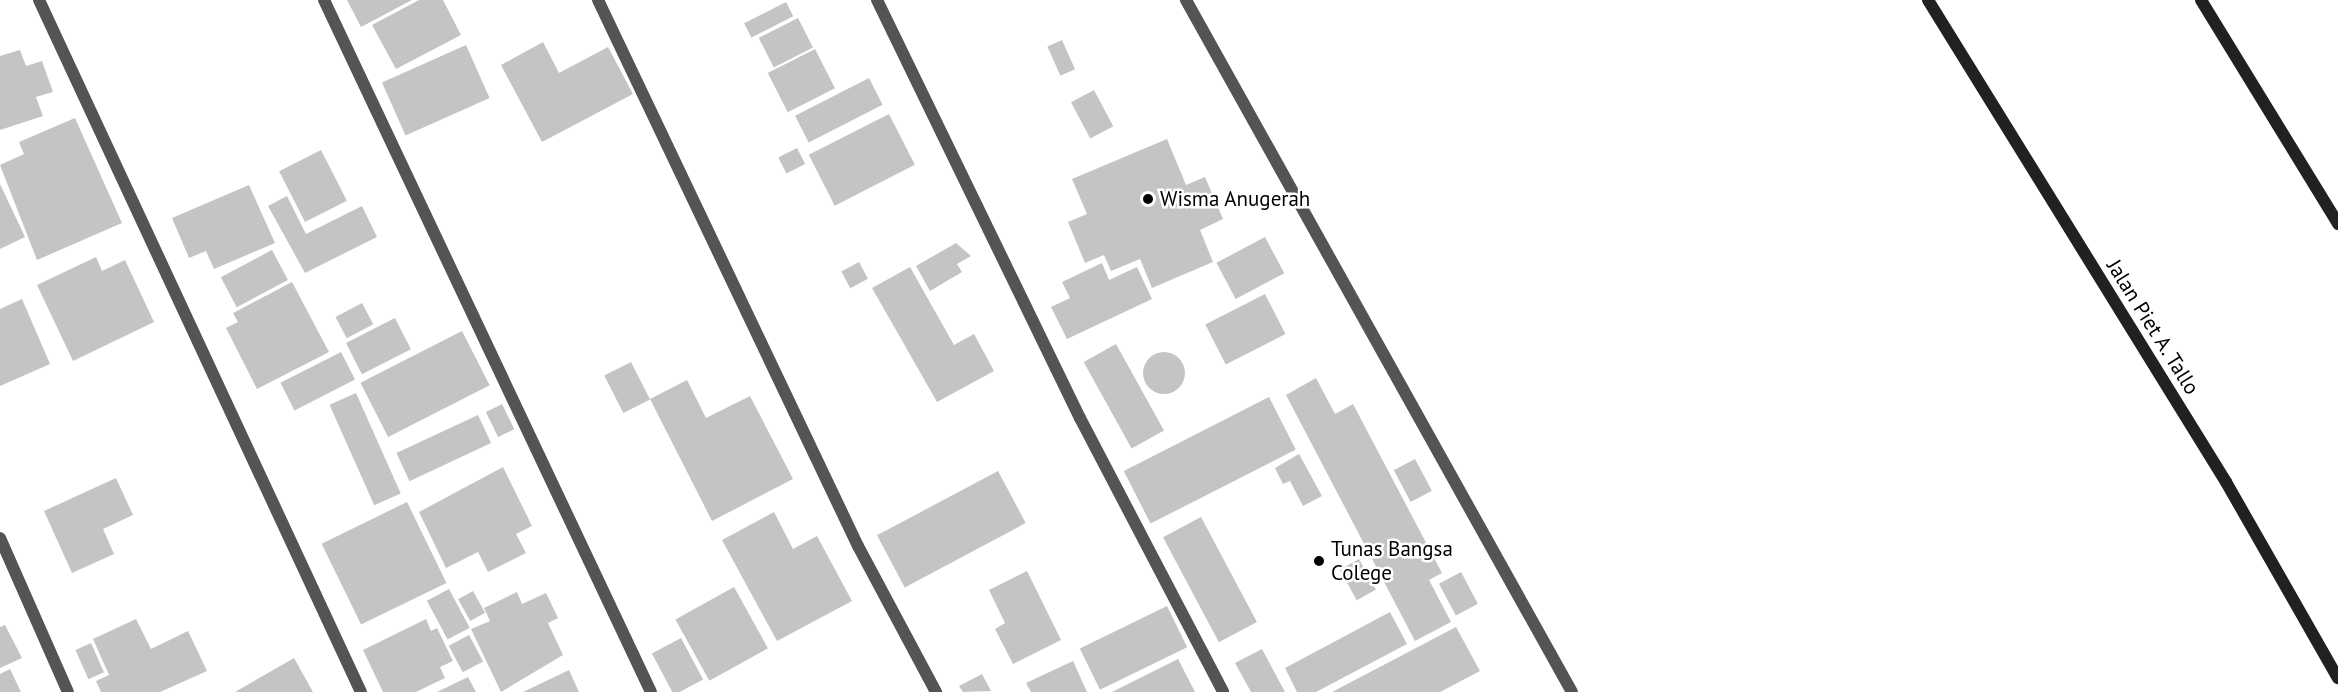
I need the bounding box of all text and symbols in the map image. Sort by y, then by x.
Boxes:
place label: Wisma Anugerah [1160,186,1311,212]
marker: Wisma Anugerah [1141,192,1155,206]
street label: Jalan Piet A. Tallo [2101,254,2205,400]
place label: Tunas Bangsa Colege [1331,536,1453,586]
marker: Tunas Bangsa Colege [1312,554,1326,568]

